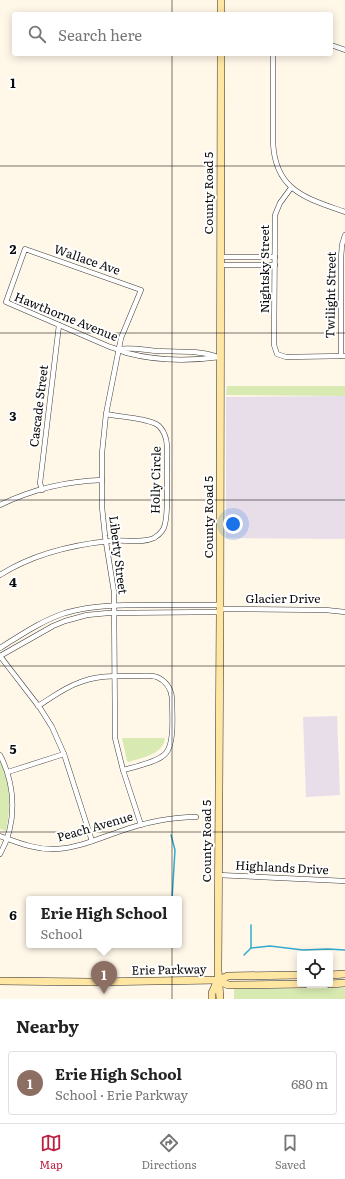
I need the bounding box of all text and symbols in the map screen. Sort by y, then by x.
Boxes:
search box [12,12,333,56]
icon: search [26,23,48,45]
text: Search here [58,23,142,46]
text: 1 [10,73,16,92]
street label: County Road 5 [199,152,217,234]
street label: Nightsky Street [255,224,273,313]
text: 2 [10,239,17,258]
street label: Wallace Ave [52,239,123,279]
street label: Twilight Street [320,251,340,339]
street label: Hawthorne Avenue [12,287,121,345]
street label: Cascade Street [24,364,52,448]
text: 3 [9,406,17,425]
street label: Holly Circle [145,446,165,514]
street label: County Road 5 [199,476,217,558]
your location [223,514,243,534]
street label: Liberty Street [105,515,133,595]
text: 4 [9,572,17,591]
street label: Glacier Drive [245,589,321,607]
text: 5 [9,739,17,758]
street label: County Road 5 [197,800,215,882]
street label: Peach Avenue [55,807,135,845]
street label: Highlands Drive [235,856,329,878]
popup [26,896,182,948]
text: Erie High School [41,901,167,924]
text: 6 [9,905,17,924]
text: School [41,924,83,943]
map controls [297,951,333,987]
button: locate [297,951,333,987]
street label: Erie Parkway [131,959,207,979]
pin: 1 [91,961,117,994]
text: Nearby [16,1013,79,1038]
text: Erie High School [55,1062,182,1085]
text: 1 [27,1074,33,1093]
text: 680 m [291,1074,328,1093]
text: School · Erie Parkway [55,1085,188,1104]
tab: Map [39,1132,63,1172]
tab: Directions [141,1132,196,1172]
tab: Saved [275,1132,306,1172]

